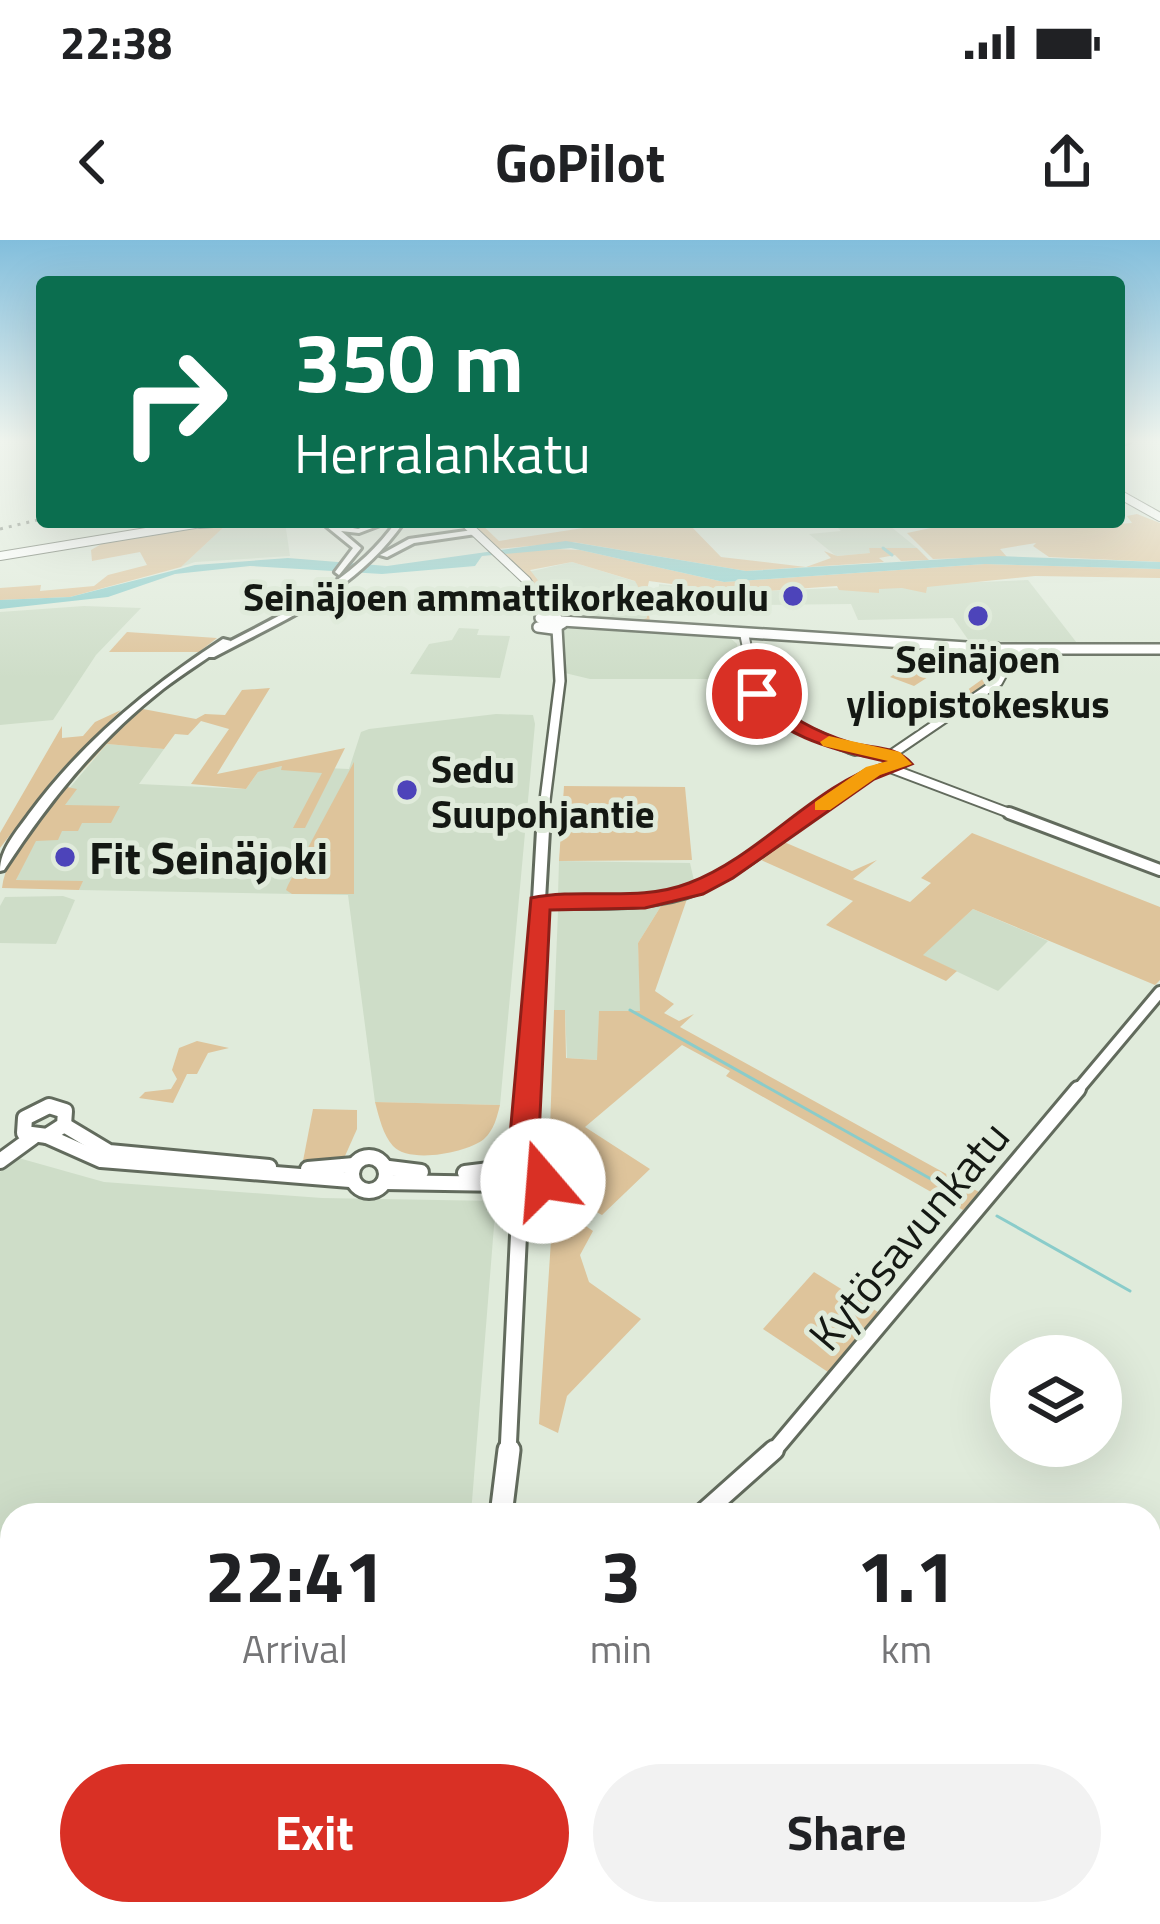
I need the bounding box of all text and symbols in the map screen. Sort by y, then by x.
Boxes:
text: 22:38 [60,8,172,76]
text: GoPilot [495,121,665,203]
icon: back [60,129,126,195]
icon: share [1034,129,1100,195]
text: 350 m [294,297,524,425]
icon: right [96,324,252,480]
text: Herralankatu [294,412,591,494]
place label: Seinäjoen ammattikorkeakoulu [243,567,769,626]
marker: Seinäjoen ammattikorkeakoulu [780,583,806,609]
marker: Seinäjoen yliopistokeskus [965,603,991,629]
place label: Seinäjoen yliopistokeskus [846,629,1110,733]
pin [706,643,808,745]
icon: arrive [724,661,790,727]
place label: Sedu Suupohjantie [431,739,655,843]
marker: Sedu Suupohjantie [394,777,420,803]
place label: Fit Seinäjoki [89,823,328,891]
marker: Fit Seinäjoki [52,844,78,870]
street label: Kytösavunkatu [791,1105,1025,1365]
position arrow [480,1118,606,1244]
map controls [990,1335,1122,1467]
button: layers [990,1335,1122,1467]
text: 22:41 [205,1520,385,1630]
text: 3 [601,1520,641,1630]
text: 1.1 [857,1520,956,1630]
text: Arrival [242,1619,348,1678]
text: min [590,1619,652,1678]
text: km [881,1619,932,1678]
button: Exit [60,1764,569,1902]
button: Share [593,1764,1101,1902]

